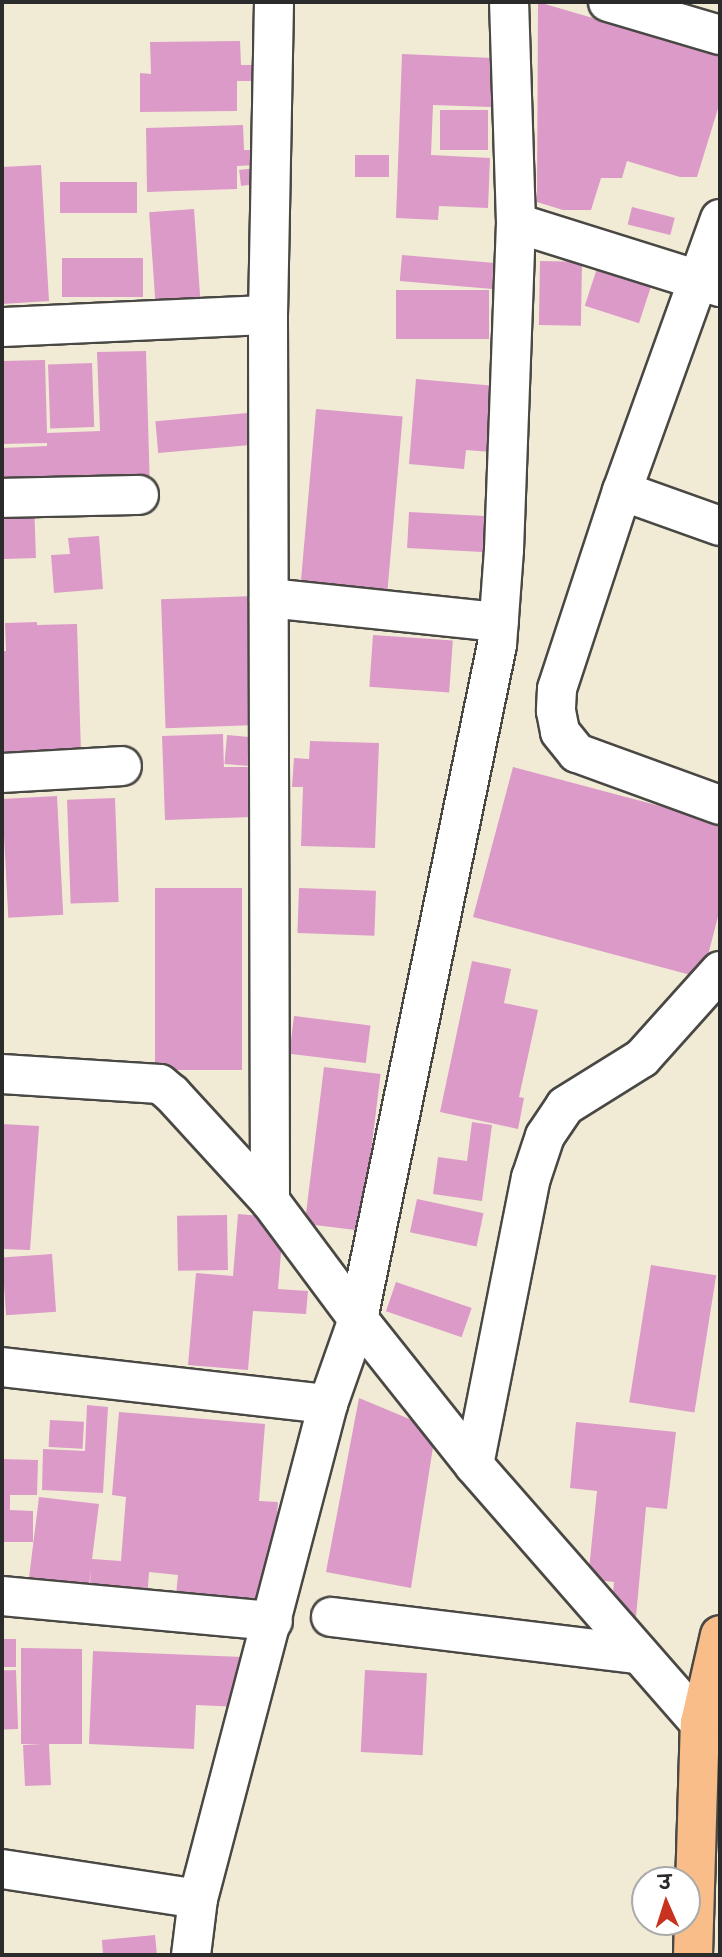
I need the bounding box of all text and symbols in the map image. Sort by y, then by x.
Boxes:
north arrow [631,1866,701,1936]
text: उ [658,1869,672,1895]

